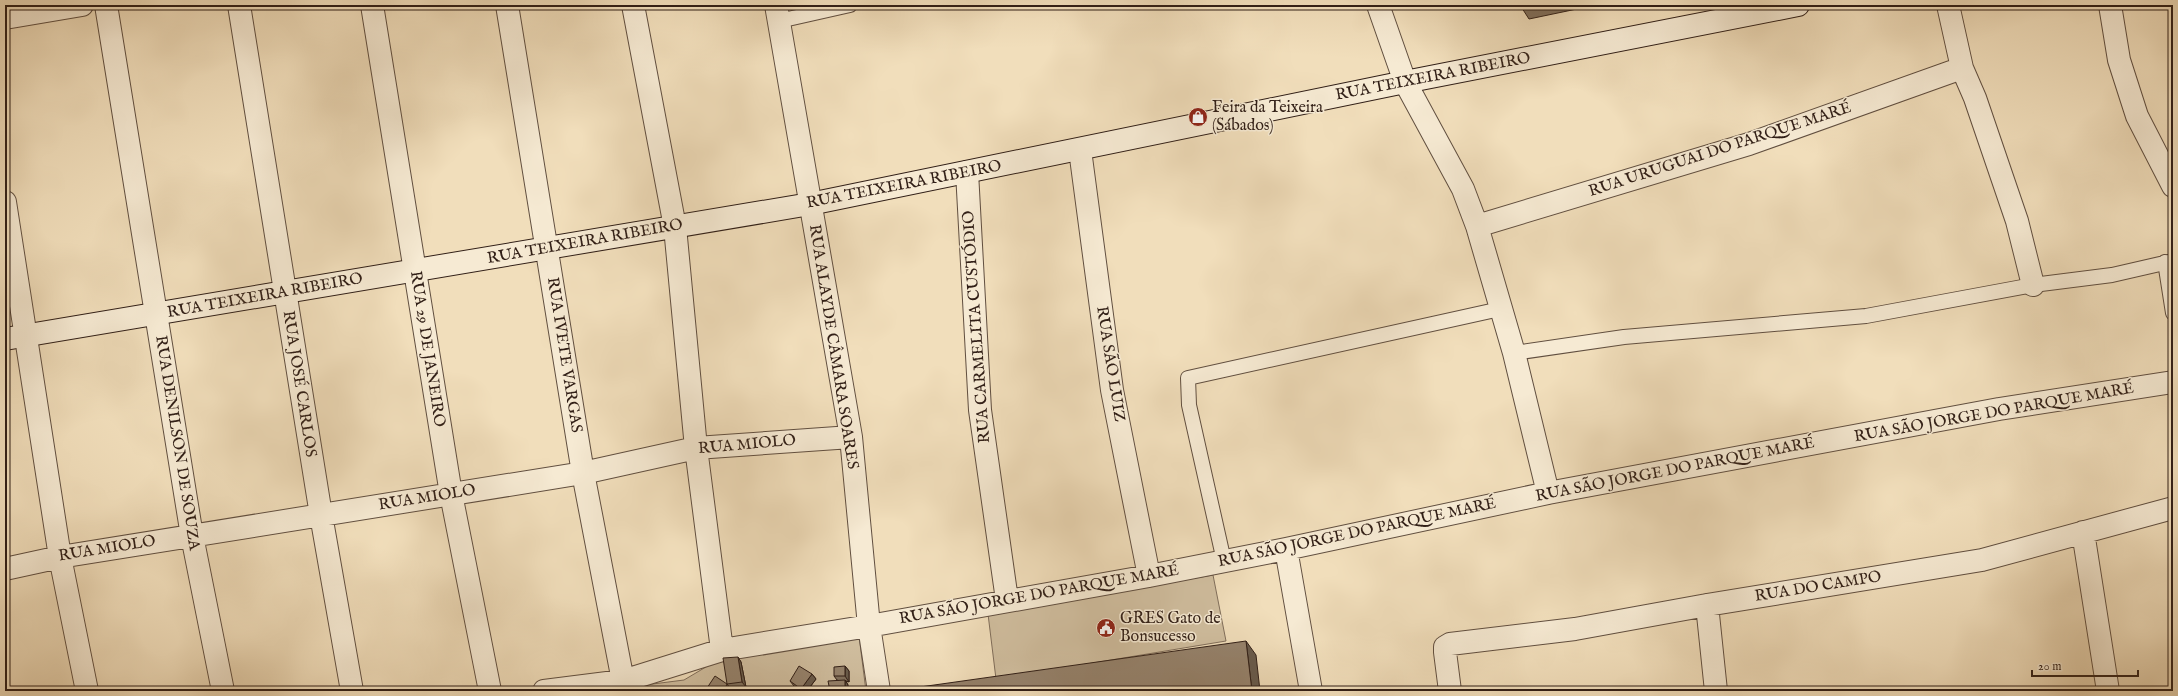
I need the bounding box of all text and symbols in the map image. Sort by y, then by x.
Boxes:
street label: RUA TEIXEIRA RIBEIRO [1334,48,1532,106]
street label: RUA URUGUAI DO PARQUE MARÉ [1586,96,1854,202]
place label: Feira da Teixeira (Sábados) [1212,98,1323,136]
shop icon: Feira da Teixeira (Sábados) [1187,106,1209,128]
street label: RUA TEIXEIRA RIBEIRO [805,156,1003,214]
street label: RUA CARMELITA CUSTÓDIO [957,210,995,444]
street label: RUA TEIXEIRA RIBEIRO [486,215,684,269]
street label: RUA ALAYDE CÂMARA SOARES [804,223,864,471]
street label: RUA TEIXEIRA RIBEIRO [166,269,364,323]
street label: RUA 29 DE JANEIRO [405,270,449,428]
street label: RUA IVETE VARGAS [542,276,586,434]
street label: RUA SÃO LUIZ [1091,304,1131,423]
street label: RUA JOSÉ CARLOS [278,309,322,459]
street label: RUA DENILSON DE SOUZA [150,334,204,553]
street label: RUA SÃO JORGE DO PARQUE MARÉ [1852,377,2136,447]
street label: RUA MIOLO [697,431,797,459]
street label: RUA SÃO JORGE DO PARQUE MARÉ [1533,431,1816,507]
street label: RUA MIOLO [377,480,477,516]
street label: RUA SÃO JORGE DO PARQUE MARÉ [1216,492,1498,572]
street label: RUA MIOLO [57,531,157,567]
street label: RUA SÃO JORGE DO PARQUE MARÉ [897,559,1181,629]
street label: RUA DO CAMPO [1753,567,1883,607]
place label: GRES Gato de Bonsucesso [1120,609,1221,647]
public building icon: GRES Gato de Bonsucesso [1095,617,1117,639]
scale bar [2032,652,2138,678]
text: 20 m [2038,659,2061,674]

